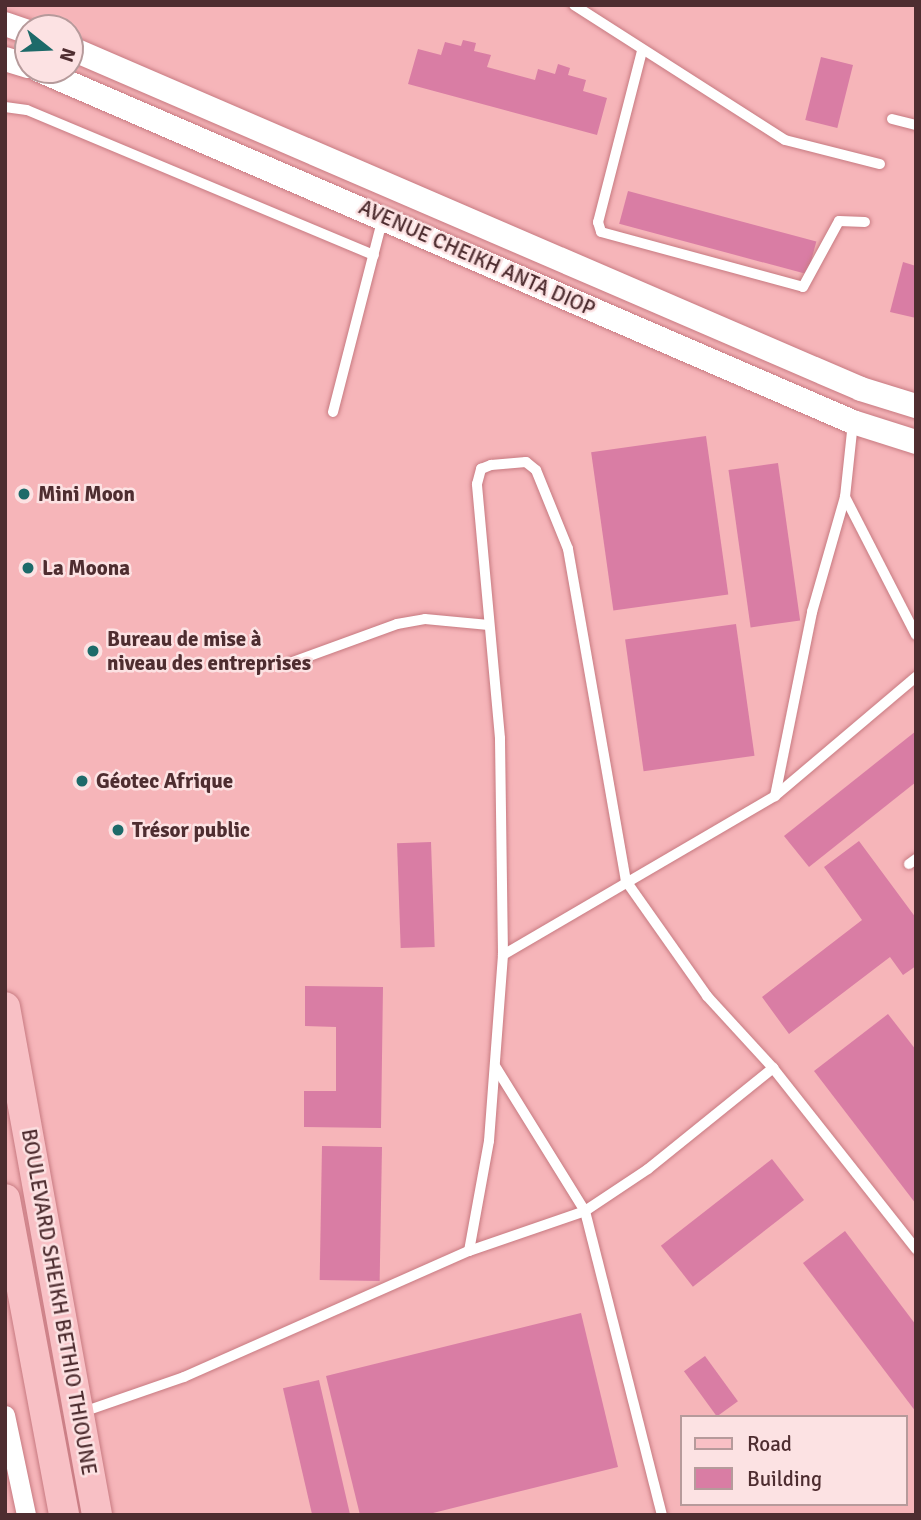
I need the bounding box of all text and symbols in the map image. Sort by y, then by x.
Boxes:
north arrow [14,14,84,84]
text: N [54,45,81,65]
street label: AVENUE CHEIKH ANTA DIOP [355,194,599,322]
place label: Mini Moon [38,481,135,507]
marker: Mini Moon [16,486,32,502]
place label: La Moona [42,555,130,581]
marker: La Moona [20,560,36,576]
place label: Bureau de mise à niveau des entreprises [107,626,311,676]
marker: Bureau de mise à niveau des entreprises [85,643,101,659]
place label: Géotec Afrique [96,768,233,794]
marker: Géotec Afrique [74,773,90,789]
place label: Trésor public [132,817,250,843]
marker: Trésor public [110,822,126,838]
street label: BOULEVARD SHEIKH BETHIO THIOUNE [16,1127,102,1477]
legend [680,1415,907,1506]
text: Road [747,1431,792,1457]
text: Building [747,1466,822,1492]

